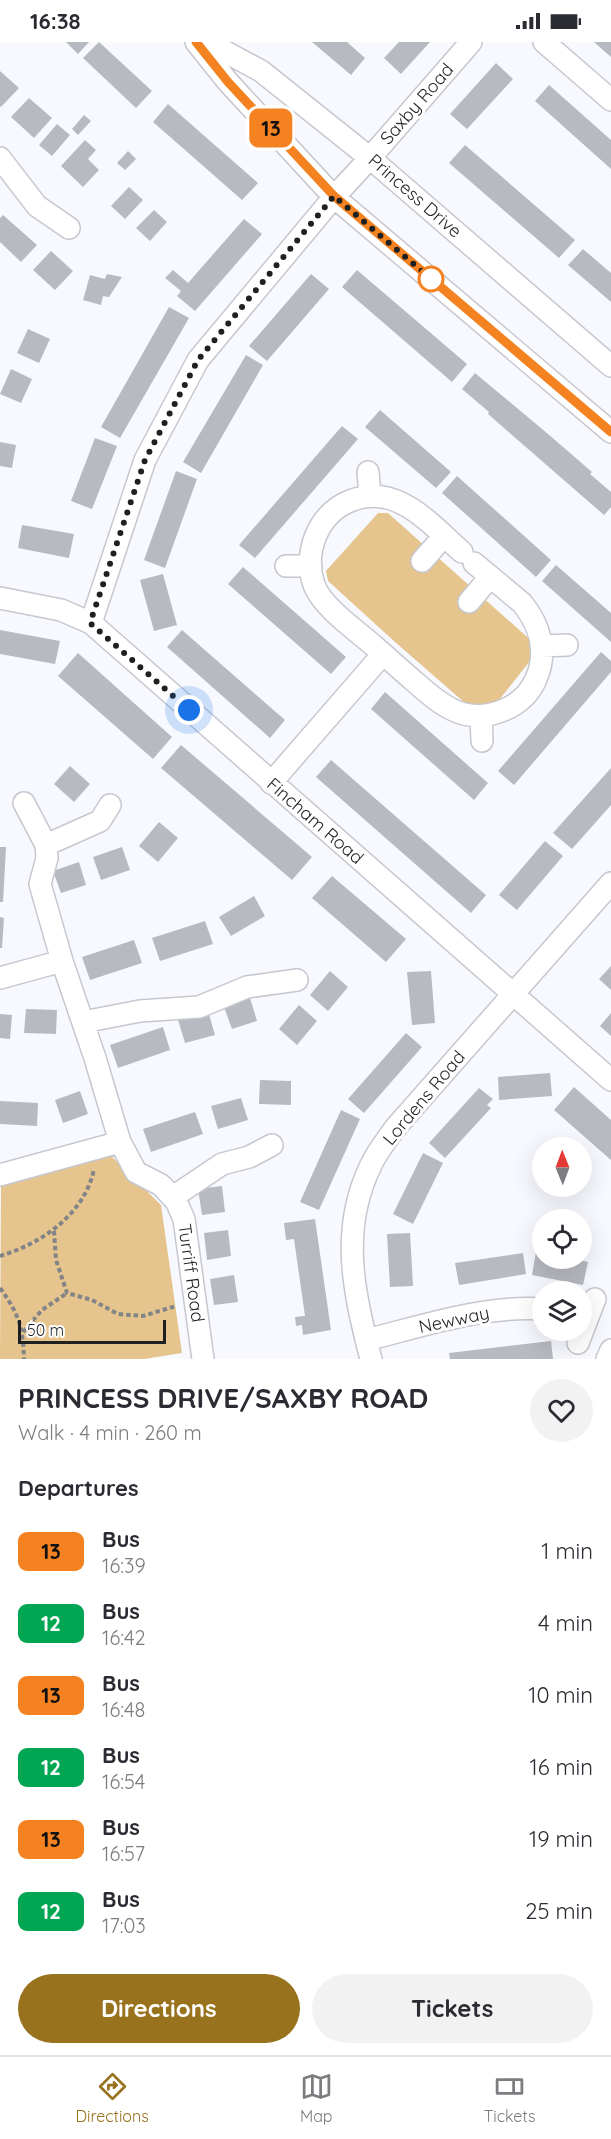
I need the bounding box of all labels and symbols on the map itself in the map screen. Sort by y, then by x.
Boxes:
street label: Saxby Road [375,58,458,149]
line badge: 13 [244,108,298,148]
street label: Princess Drive [364,149,467,243]
unlabelled marker [418,266,444,292]
your location [174,695,204,725]
street label: Fincham Road [262,772,368,869]
street label: Lordens Road [377,1046,470,1150]
north arrow [532,1137,592,1197]
street label: Turriff Road [173,1222,210,1324]
street label: Newway [417,1301,491,1338]
scale bar [18,1317,166,1344]

